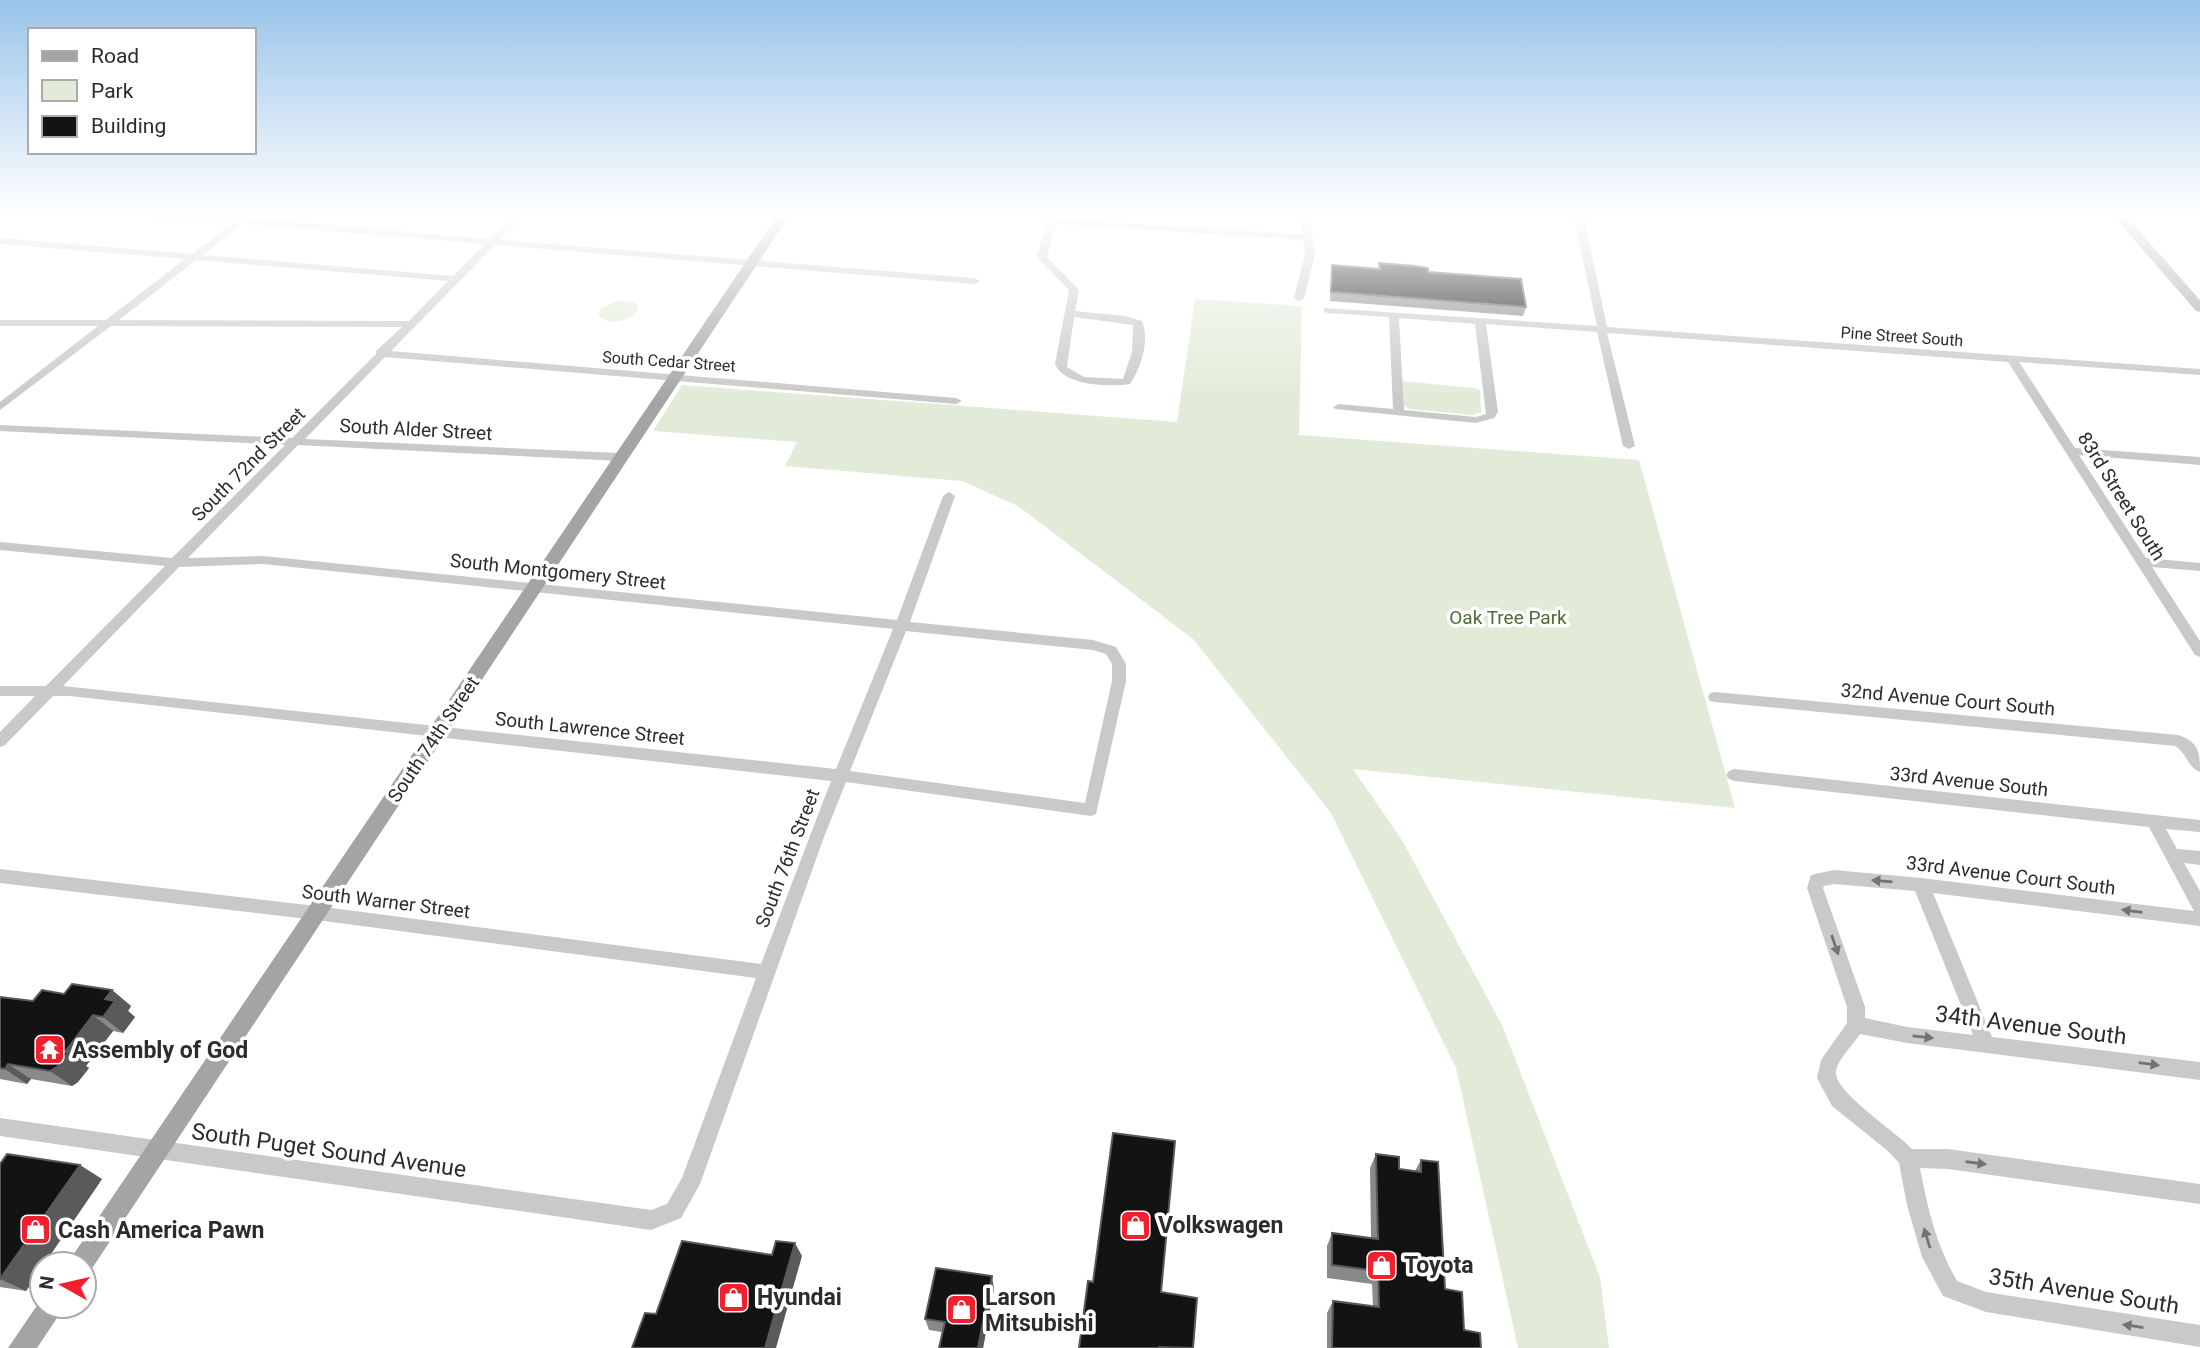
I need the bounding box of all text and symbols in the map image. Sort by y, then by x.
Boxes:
legend [28,28,256,154]
text: Road [91,44,139,68]
text: Park [91,79,134,103]
text: Building [91,114,166,138]
street label: Pine Street South [1840,323,1964,350]
street label: South Cedar Street [602,347,736,376]
street label: South 72nd Street [187,403,310,526]
street label: South Alder Street [339,414,493,445]
street label: 83rd Street South [2073,428,2170,565]
street label: South Montgomery Street [449,549,667,594]
park label: Oak Tree Park [1449,606,1567,629]
street label: South 74th Street [383,672,484,807]
street label: 32nd Avenue Court South [1840,679,2056,720]
street label: South Lawrence Street [494,707,686,750]
street label: 33rd Avenue South [1889,762,2049,801]
street label: South 76th Street [750,785,825,931]
street label: 33rd Avenue Court South [1905,851,2117,900]
one-way arrow [1871,875,1893,886]
street label: South Warner Street [301,880,471,923]
one-way arrow [2121,905,2143,916]
one-way arrow [1830,934,1841,955]
street label: 34th Avenue South [1934,1000,2128,1051]
one-way arrow [1912,1031,1934,1042]
temple icon: Assembly of God [32,1033,66,1067]
place label: Assembly of God [72,1037,248,1064]
one-way arrow [2138,1059,2160,1070]
street label: South Puget Sound Avenue [190,1118,468,1183]
one-way arrow [1965,1158,1987,1169]
shop icon: Volkswagen [1118,1208,1152,1242]
place label: Volkswagen [1158,1212,1283,1239]
shop icon: Cash America Pawn [18,1213,52,1247]
place label: Cash America Pawn [58,1217,265,1244]
one-way arrow [1921,1227,1931,1248]
shop icon: Toyota [1364,1248,1398,1282]
north arrow [28,1250,98,1320]
place label: Toyota [1404,1252,1474,1279]
street label: 35th Avenue South [1987,1263,2181,1320]
text: N [34,1274,59,1291]
shop icon: Hyundai [717,1280,751,1314]
place label: Hyundai [757,1284,842,1311]
place label: Larson Mitsubishi [985,1284,1094,1337]
shop icon: Larson Mitsubishi [945,1293,979,1327]
one-way arrow [2122,1320,2144,1331]

